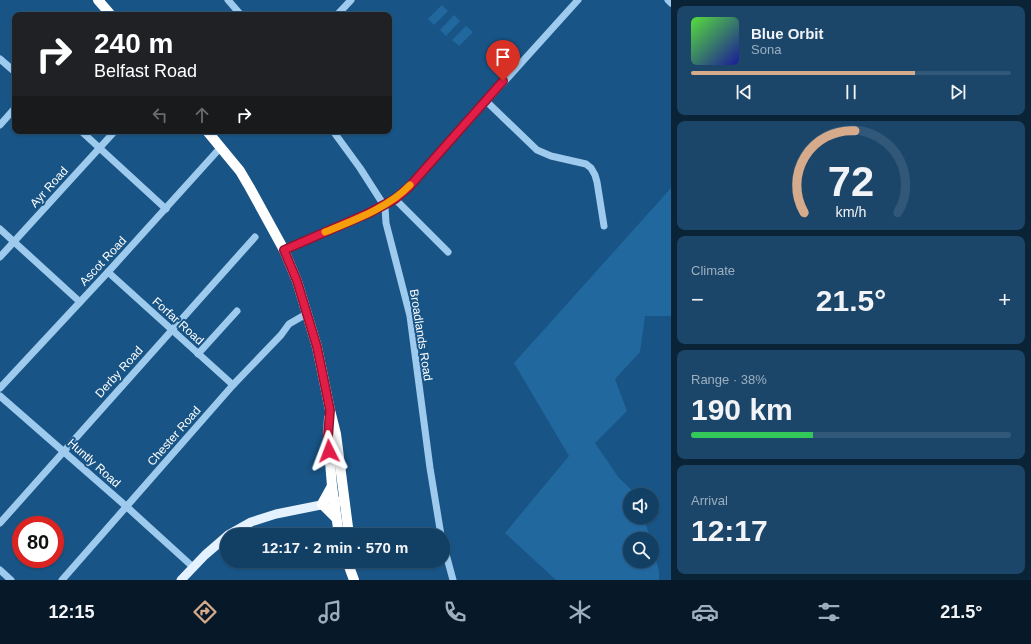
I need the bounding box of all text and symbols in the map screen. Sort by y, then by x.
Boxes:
text: Blue Orbit [751,25,824,42]
icon: right [28,28,80,80]
text: 240 m [94,28,173,59]
pin [486,40,520,81]
text: Sona [751,42,781,57]
icon: arrive [492,46,514,68]
text: Belfast Road [94,61,197,81]
icon: previous [733,81,755,103]
icon: pause [840,81,862,103]
icon: next [947,81,969,103]
icon: left [149,104,171,126]
icon: ahead [191,104,213,126]
icon: right [233,104,255,126]
text: 72 [828,158,874,205]
street label: Ayr Road [27,164,71,210]
text: km/h [836,204,867,220]
street label: Ascot Road [77,234,129,288]
text: Climate [691,263,735,278]
text: 21.5° [816,284,886,317]
text: − [691,287,704,312]
text: + [998,287,1011,312]
street label: Broadlands Road [407,288,435,382]
street label: Forfar Road [150,294,206,348]
street label: Derby Road [92,344,146,400]
text: Range · 38% [691,372,767,387]
text: 190 km [691,393,793,426]
street label: Chester Road [144,403,204,469]
position arrow [308,430,350,472]
street label: Huntly Road [65,436,123,490]
map controls [623,488,659,568]
button: sound [623,488,659,524]
text: Arrival [691,493,728,508]
text: 12:17 [691,514,768,547]
speed limit sign: 80 [12,516,64,568]
button: search [623,532,659,568]
text: 12:17 · 2 min · 570 m [262,539,408,556]
icon: directions [191,598,219,626]
icon: music [316,598,344,626]
icon: phone [441,598,469,626]
icon: climate [566,598,594,626]
icon: car [691,598,719,626]
icon: filters [815,598,843,626]
text: 12:15 [48,602,94,622]
text: 21.5° [940,602,982,622]

